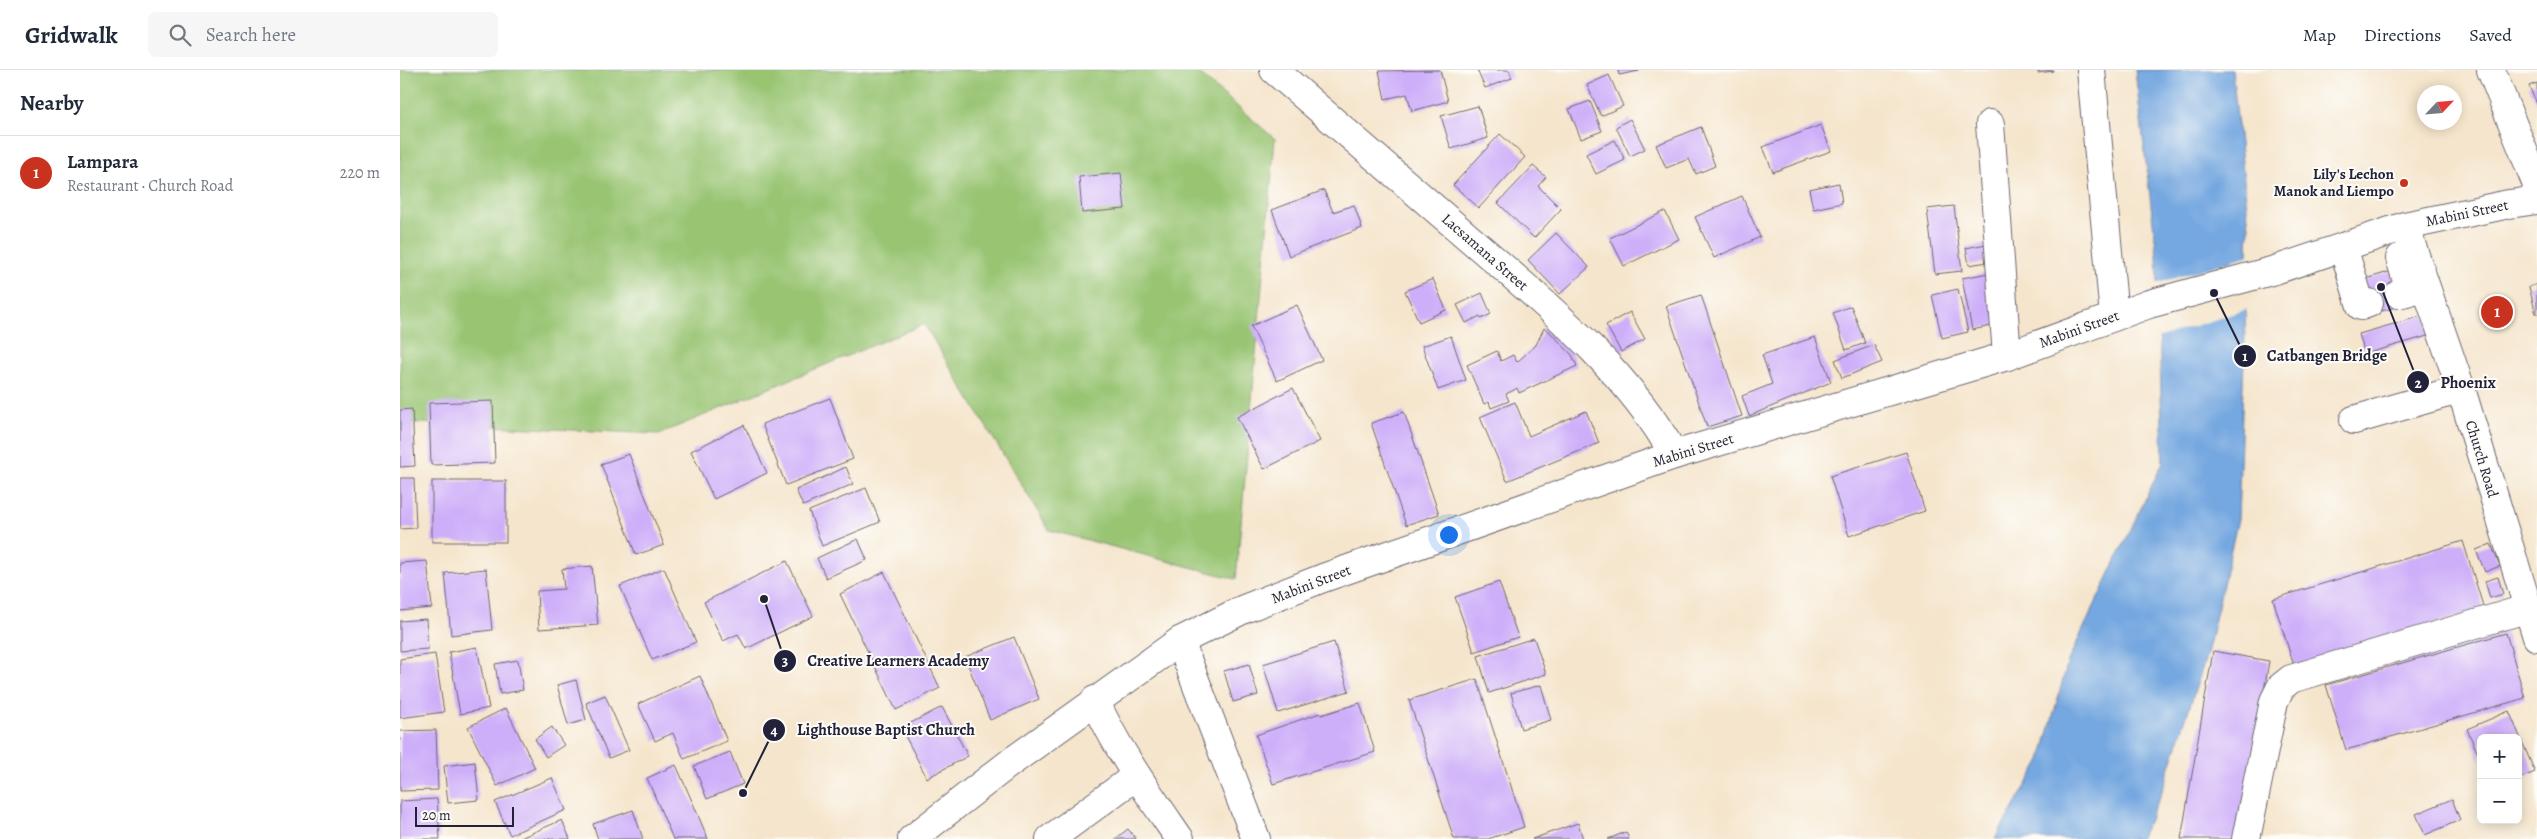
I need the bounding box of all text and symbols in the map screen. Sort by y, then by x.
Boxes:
search box [148,12,498,57]
text: Gridwalk [25,19,118,51]
icon: search [166,21,194,49]
text: Search here [206,22,296,48]
text: Map [2303,23,2336,47]
text: Directions [2364,23,2441,47]
text: Saved [2469,23,2512,47]
north arrow [2417,85,2462,130]
text: Nearby [20,89,83,117]
text: Lampara [67,149,138,175]
text: 1 [33,162,39,184]
text: 220 m [340,162,380,184]
place label: Lily's Lechon Manok and Liempo [2274,164,2395,201]
text: Restaurant · Church Road [67,175,233,197]
marker: Lily's Lechon Manok and Liempo [2398,177,2410,189]
street label: Mabini Street [2424,195,2510,231]
street label: Lacsamana Street [1437,209,1533,295]
pin: 1 [2481,293,2513,331]
street label: Mabini Street [2036,305,2122,353]
callout: Catbangen Bridge [2232,340,2398,371]
text: Catbangen Bridge [2267,345,2387,367]
text: 1 [2242,346,2248,366]
callout: Phoenix [2406,367,2506,398]
text: Phoenix [2440,372,2496,394]
text: 2 [2414,373,2422,393]
street label: Church Road [2461,418,2503,501]
street label: Mabini Street [1650,428,1736,472]
your location [1436,522,1462,548]
street label: Mabini Street [1268,560,1354,608]
callout: Creative Learners Academy [772,645,999,676]
text: Creative Learners Academy [807,650,989,672]
text: 3 [782,651,788,671]
callout: Lighthouse Baptist Church [762,714,985,745]
text: Lighthouse Baptist Church [797,719,975,741]
text: 4 [770,720,778,740]
map controls [2477,734,2522,824]
button: + [2477,734,2522,779]
button: − [2477,779,2522,824]
scale bar [415,804,514,827]
text: 20 m [422,806,451,825]

